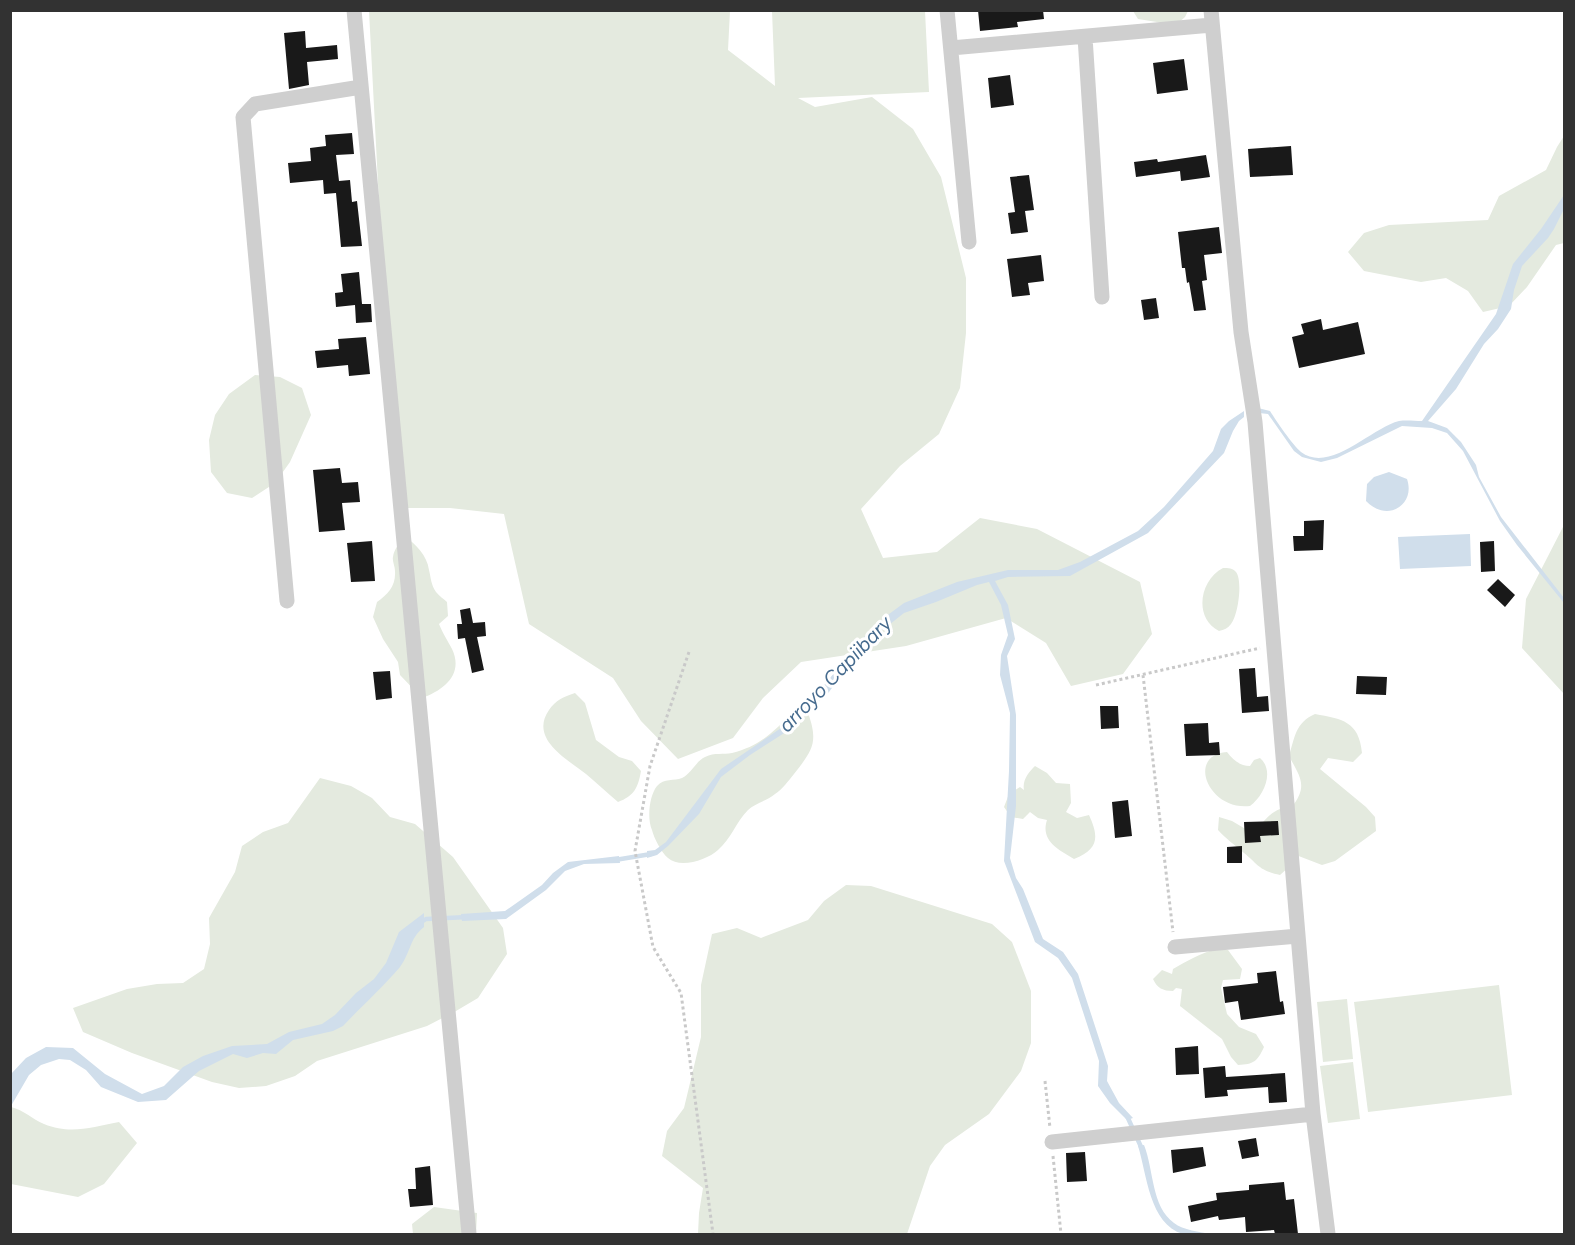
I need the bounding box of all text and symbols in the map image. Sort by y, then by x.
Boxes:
water label: arroyo Capiibary [774,610,897,737]

